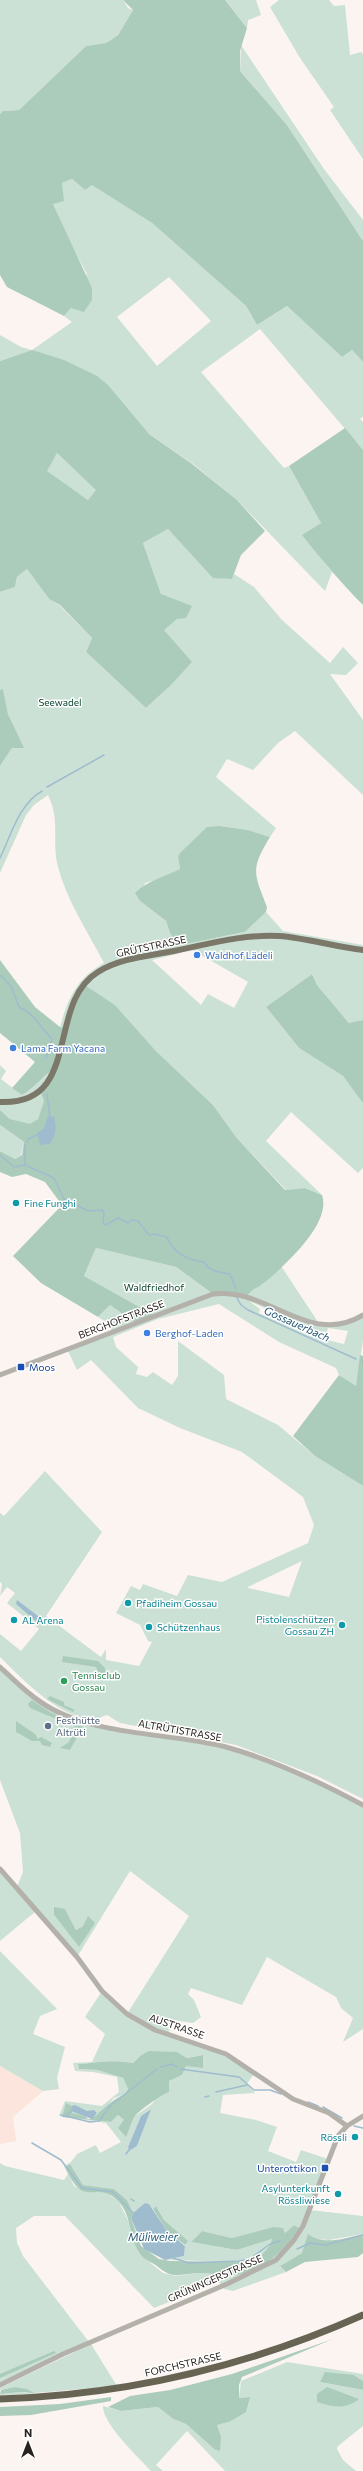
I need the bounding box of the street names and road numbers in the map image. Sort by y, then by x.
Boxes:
street label: GRÜTSTRASSE [115,933,187,959]
street label: BERGHOFSTRASSE [76,1297,166,1341]
street label: ALTRÜTISTRASSE [137,1717,223,1743]
street label: AUSTRASSE [148,2011,206,2041]
street label: GRÜNINGERSTRASSE [166,2252,264,2304]
street label: FORCHSTRASSE [144,2349,223,2379]

